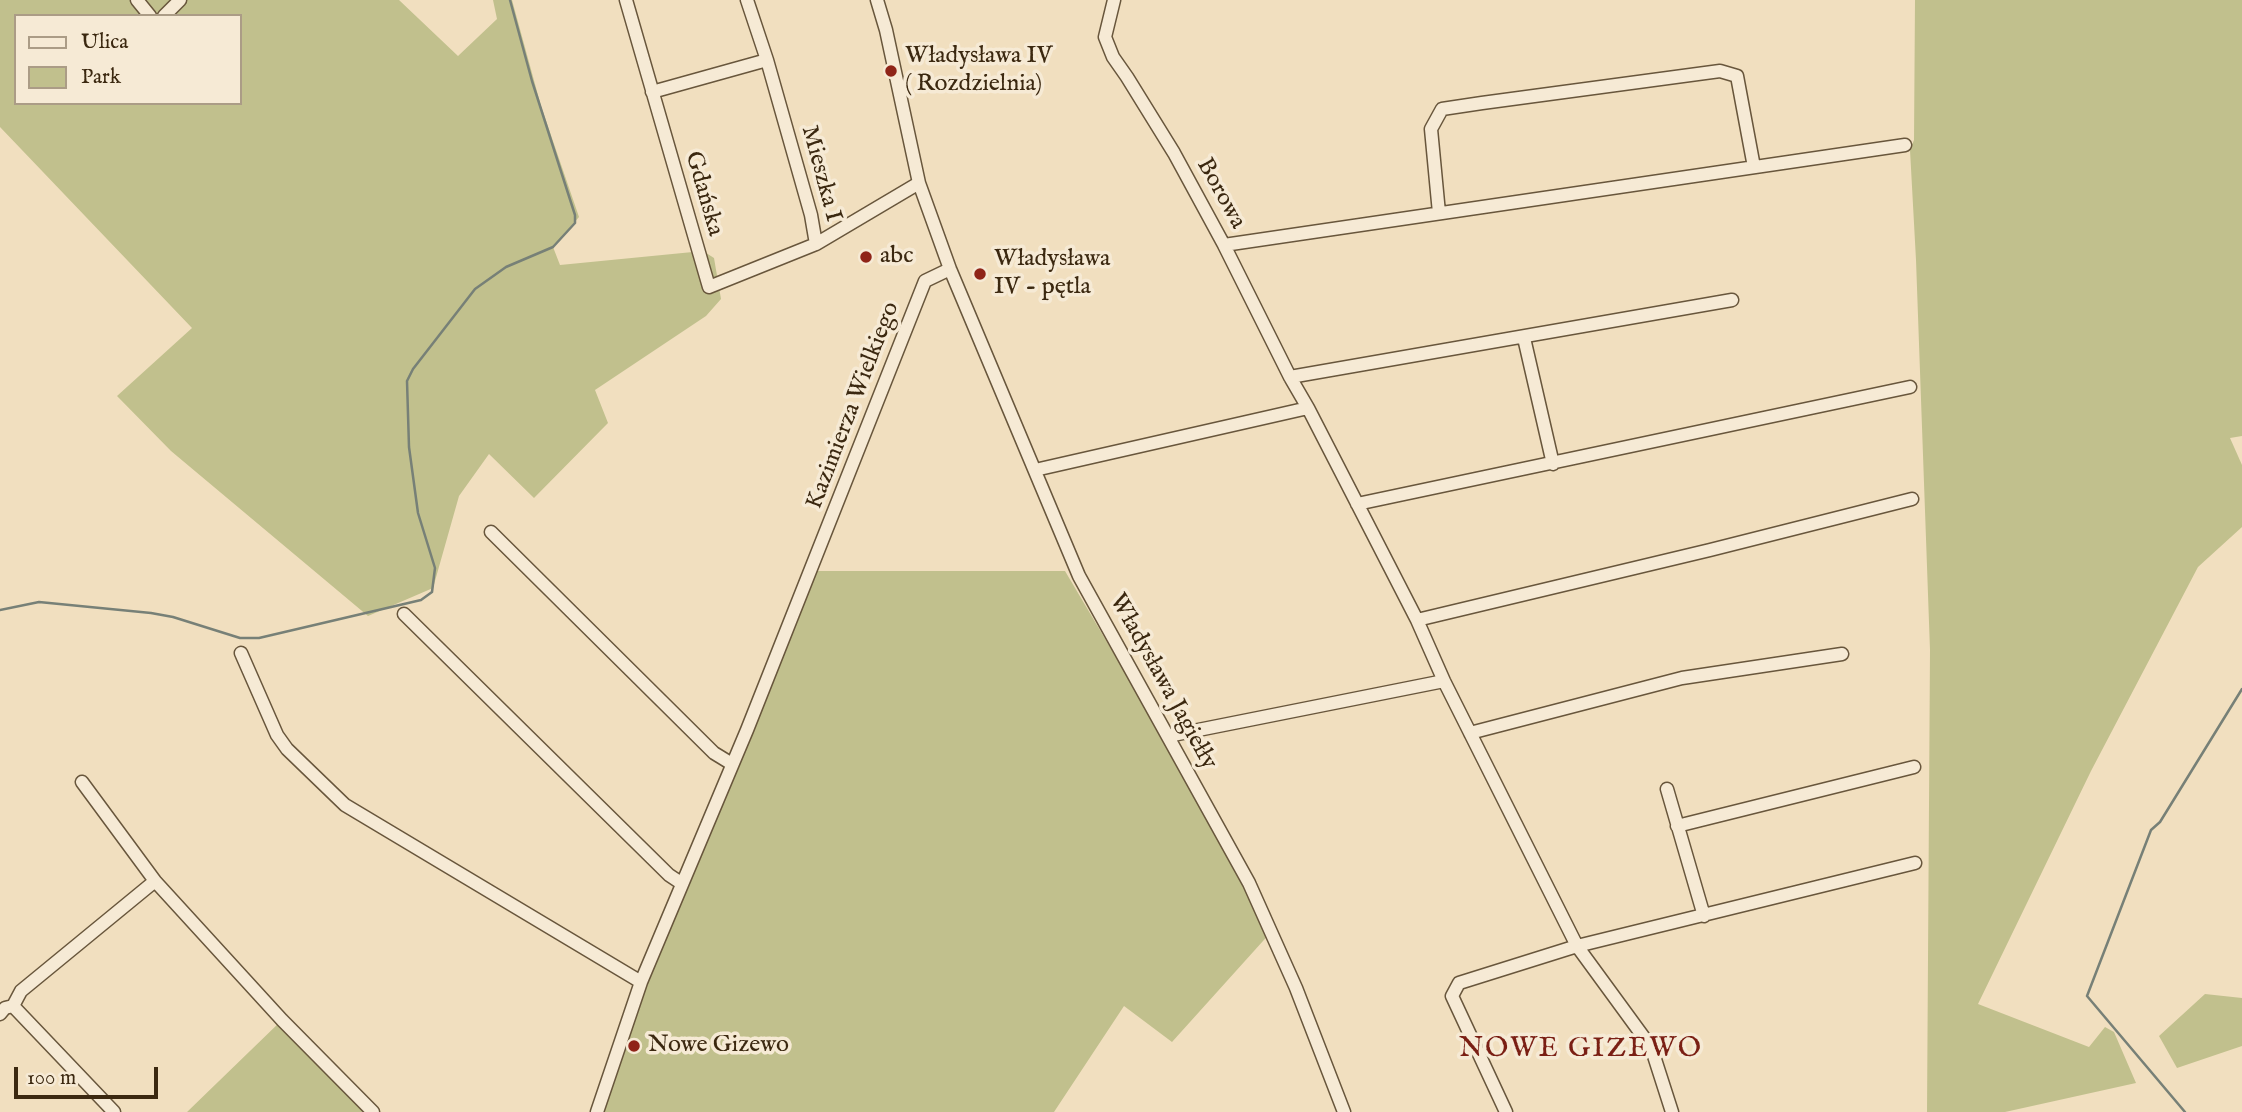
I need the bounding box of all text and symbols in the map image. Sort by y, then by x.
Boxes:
legend [14,14,242,105]
text: Ulica [81,29,128,56]
place label: Władysława IV ( Rozdzielnia) [905,43,1053,99]
marker: Władysława IV ( Rozdzielnia) [883,63,899,79]
text: Park [81,64,121,91]
street label: Mieszka I [793,123,847,225]
street label: Gdańska [677,148,729,240]
street label: Borowa [1189,154,1251,234]
place label: abc [880,243,914,271]
place label: Władysława IV - pętla [994,246,1110,302]
marker: abc [858,249,874,265]
marker: Władysława IV - pętla [972,266,988,282]
street label: Kazimierza Wielkiego [801,298,907,514]
street label: Władysława Jagiełły [1102,589,1222,775]
place label: Nowe Gizewo [648,1032,789,1060]
district label: NOWE GIZEWO [1460,1033,1702,1067]
marker: Nowe Gizewo [626,1038,642,1054]
scale bar [18,1052,161,1096]
text: 100 m [27,1065,76,1092]

